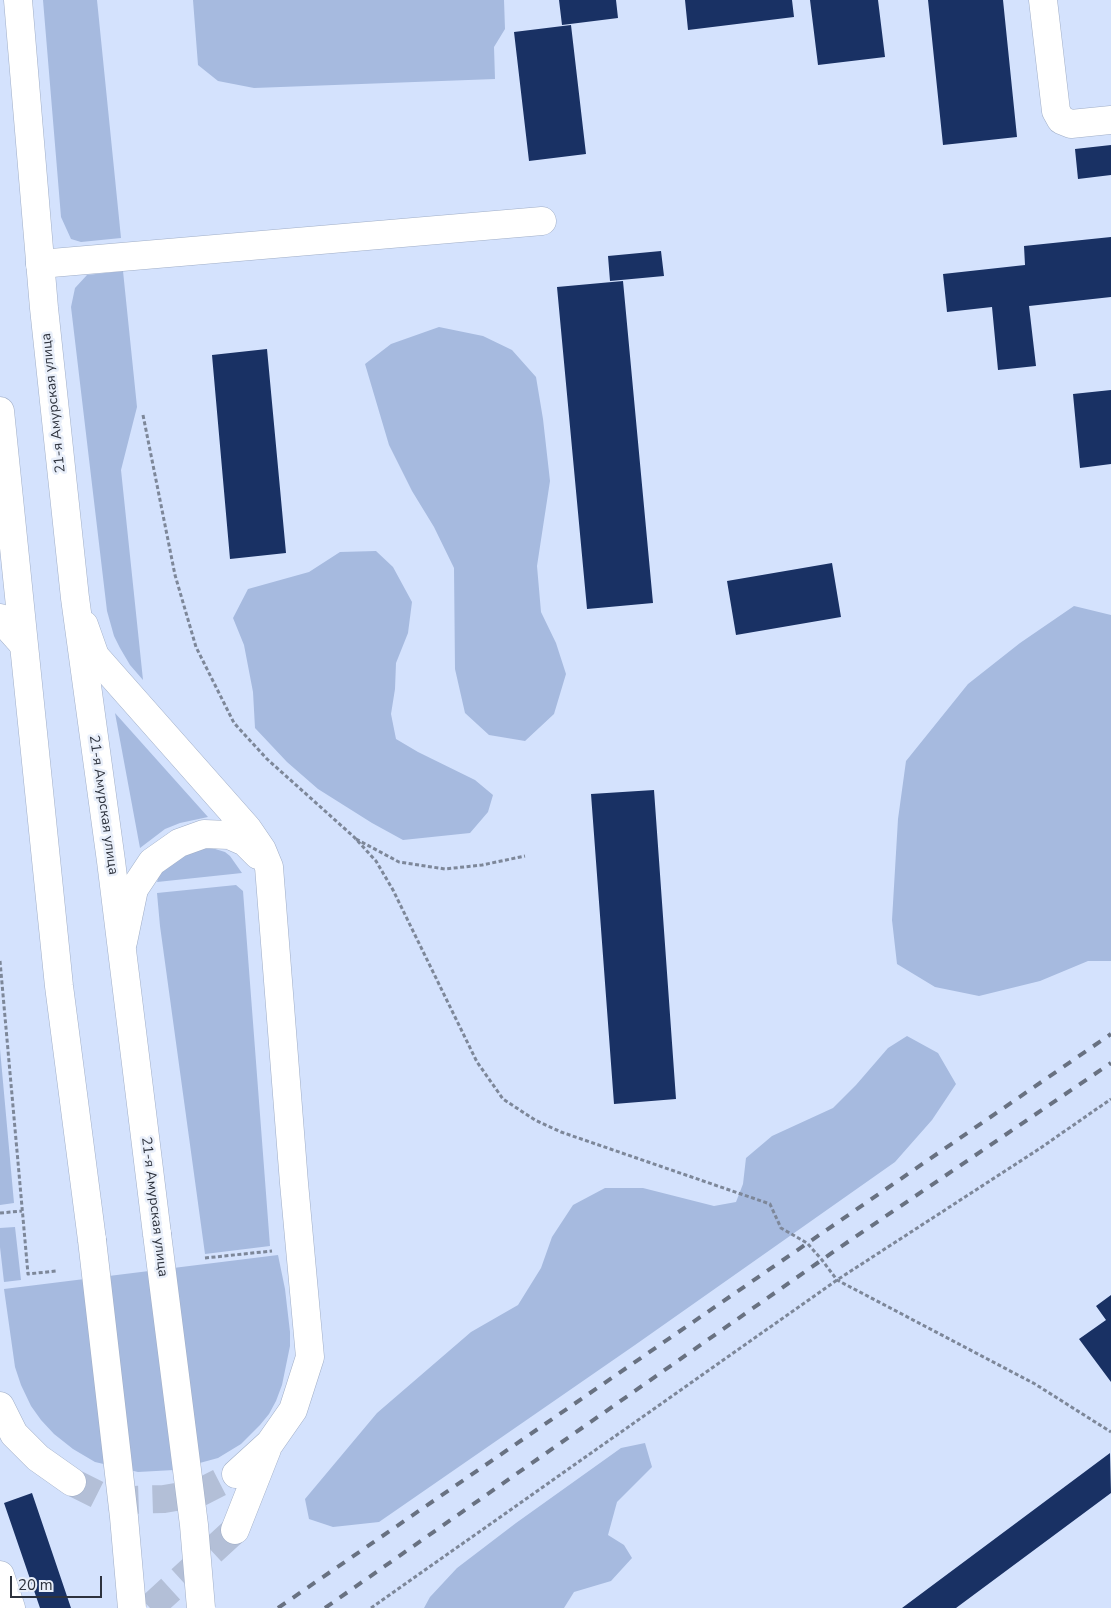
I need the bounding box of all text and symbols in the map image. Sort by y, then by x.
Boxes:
street label: 21-я Амурская улица [38,332,70,474]
street label: 21-я Амурская улица [85,734,121,876]
street label: 21-я Амурская улица [137,1136,171,1278]
scale bar [12,1566,105,1598]
text: 20 m [18,1575,53,1595]

